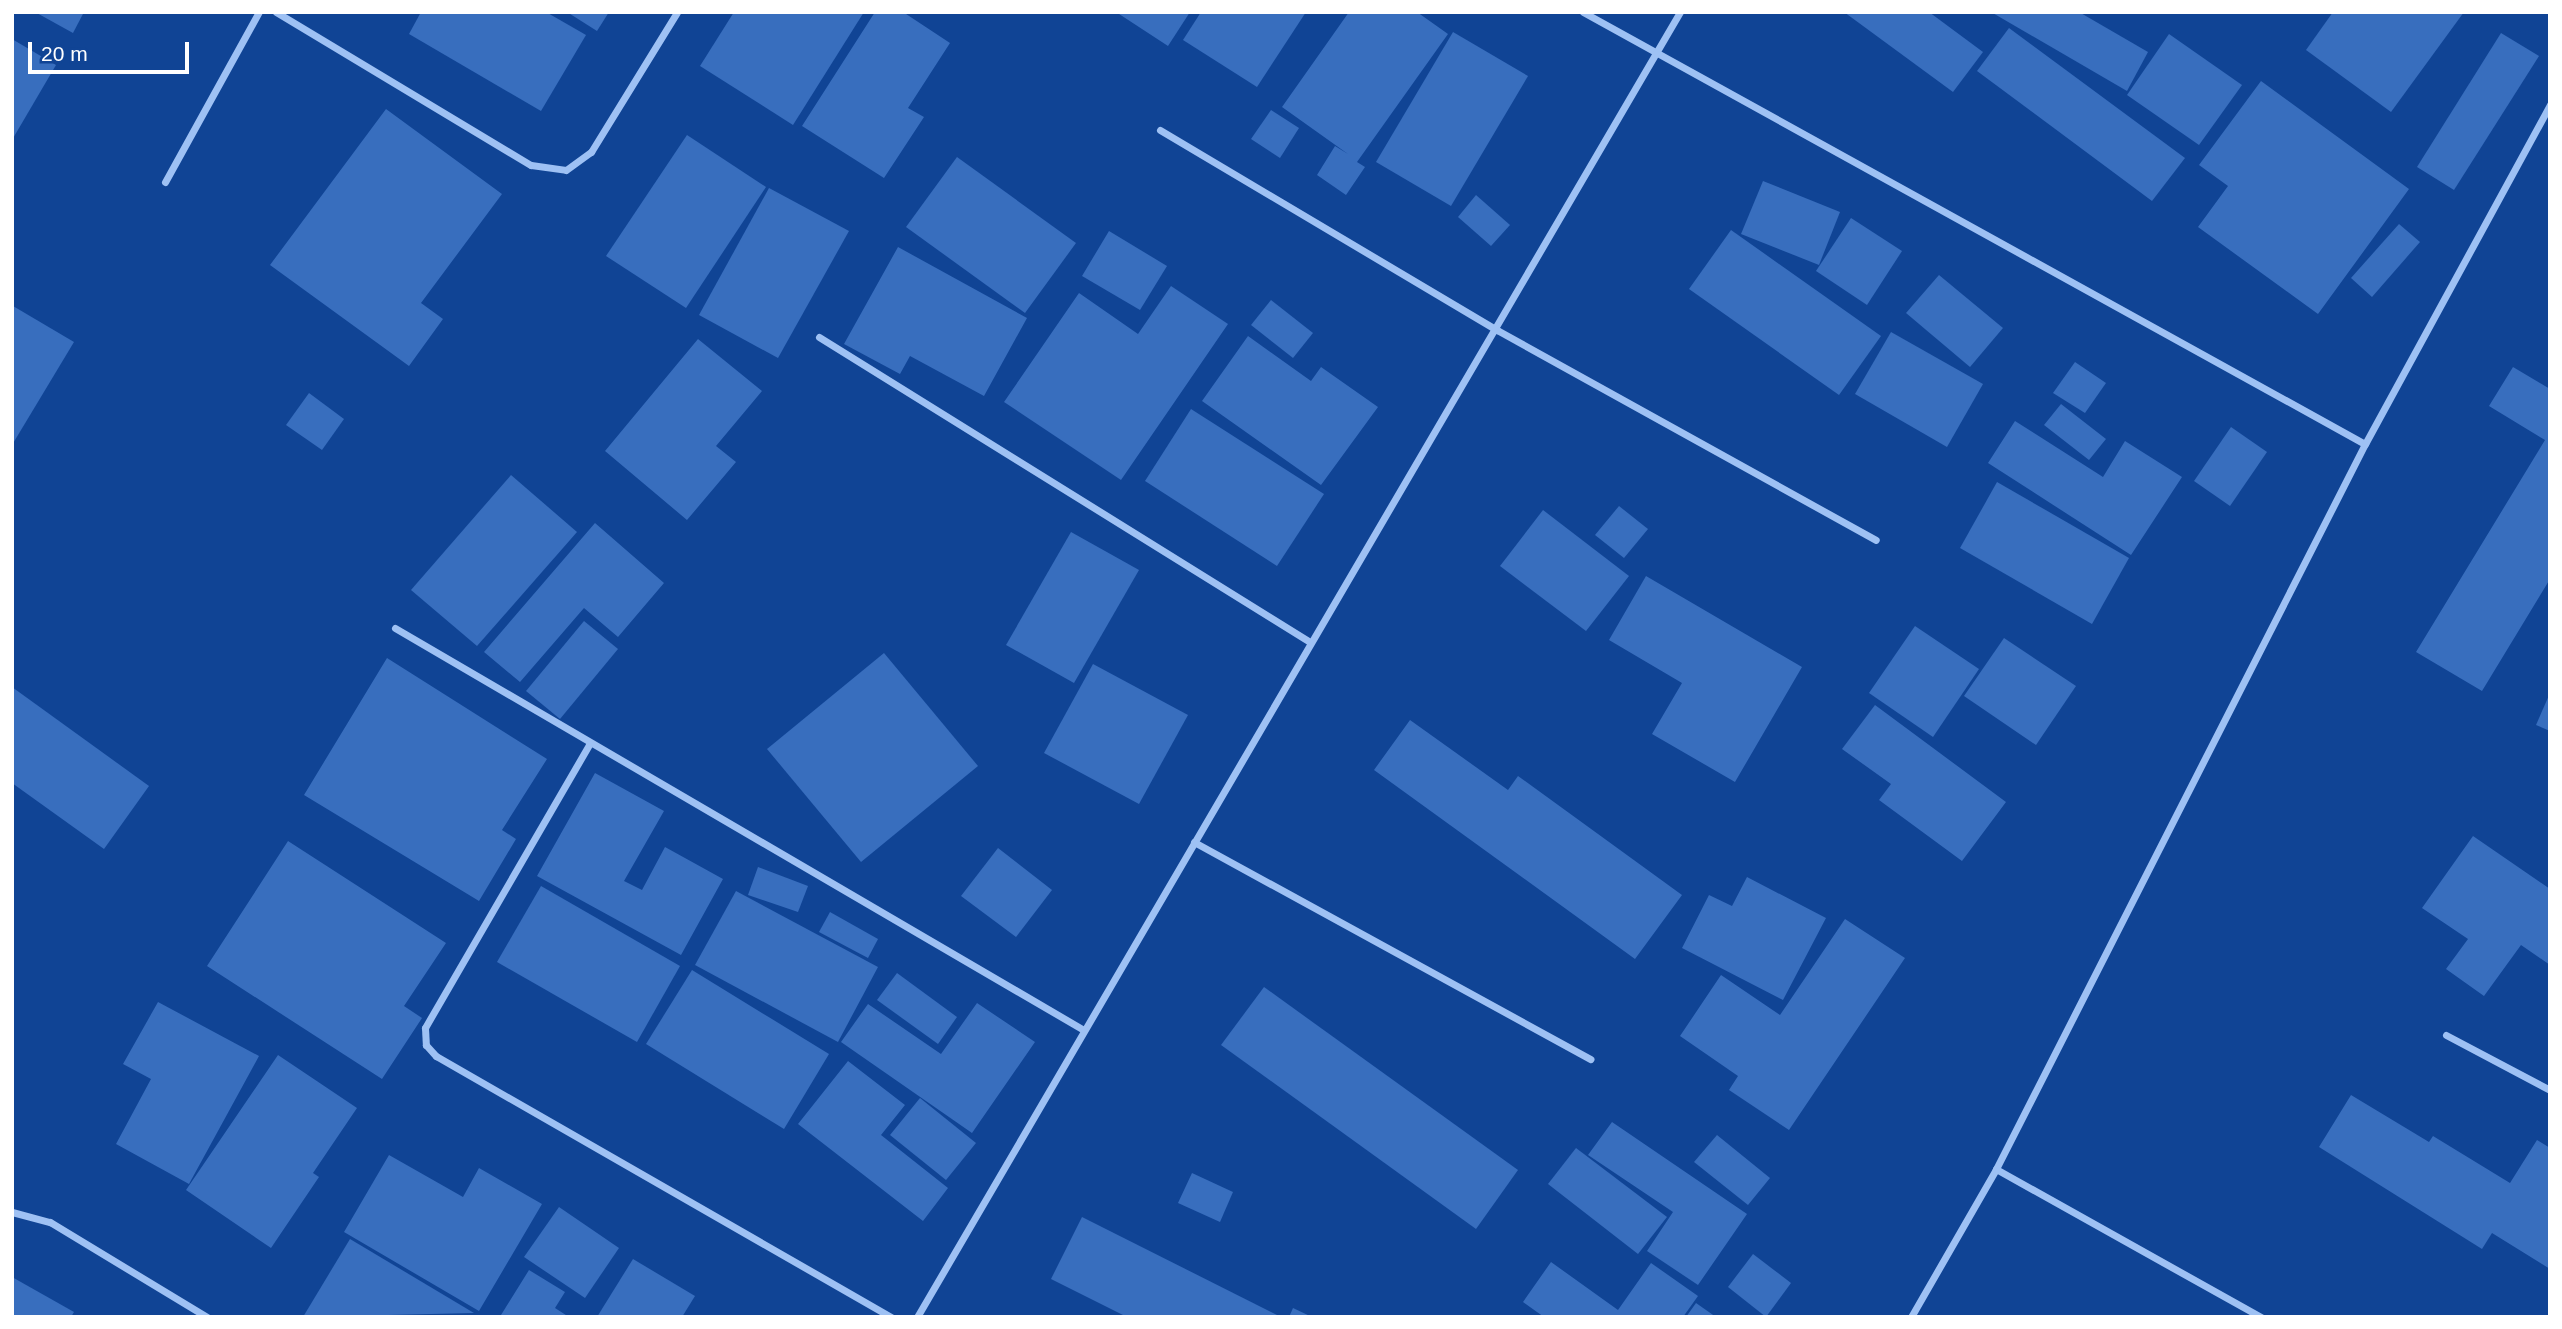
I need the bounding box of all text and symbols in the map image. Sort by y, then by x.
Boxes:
scale bar [32,28,192,72]
text: 20 m [41,42,88,65]

